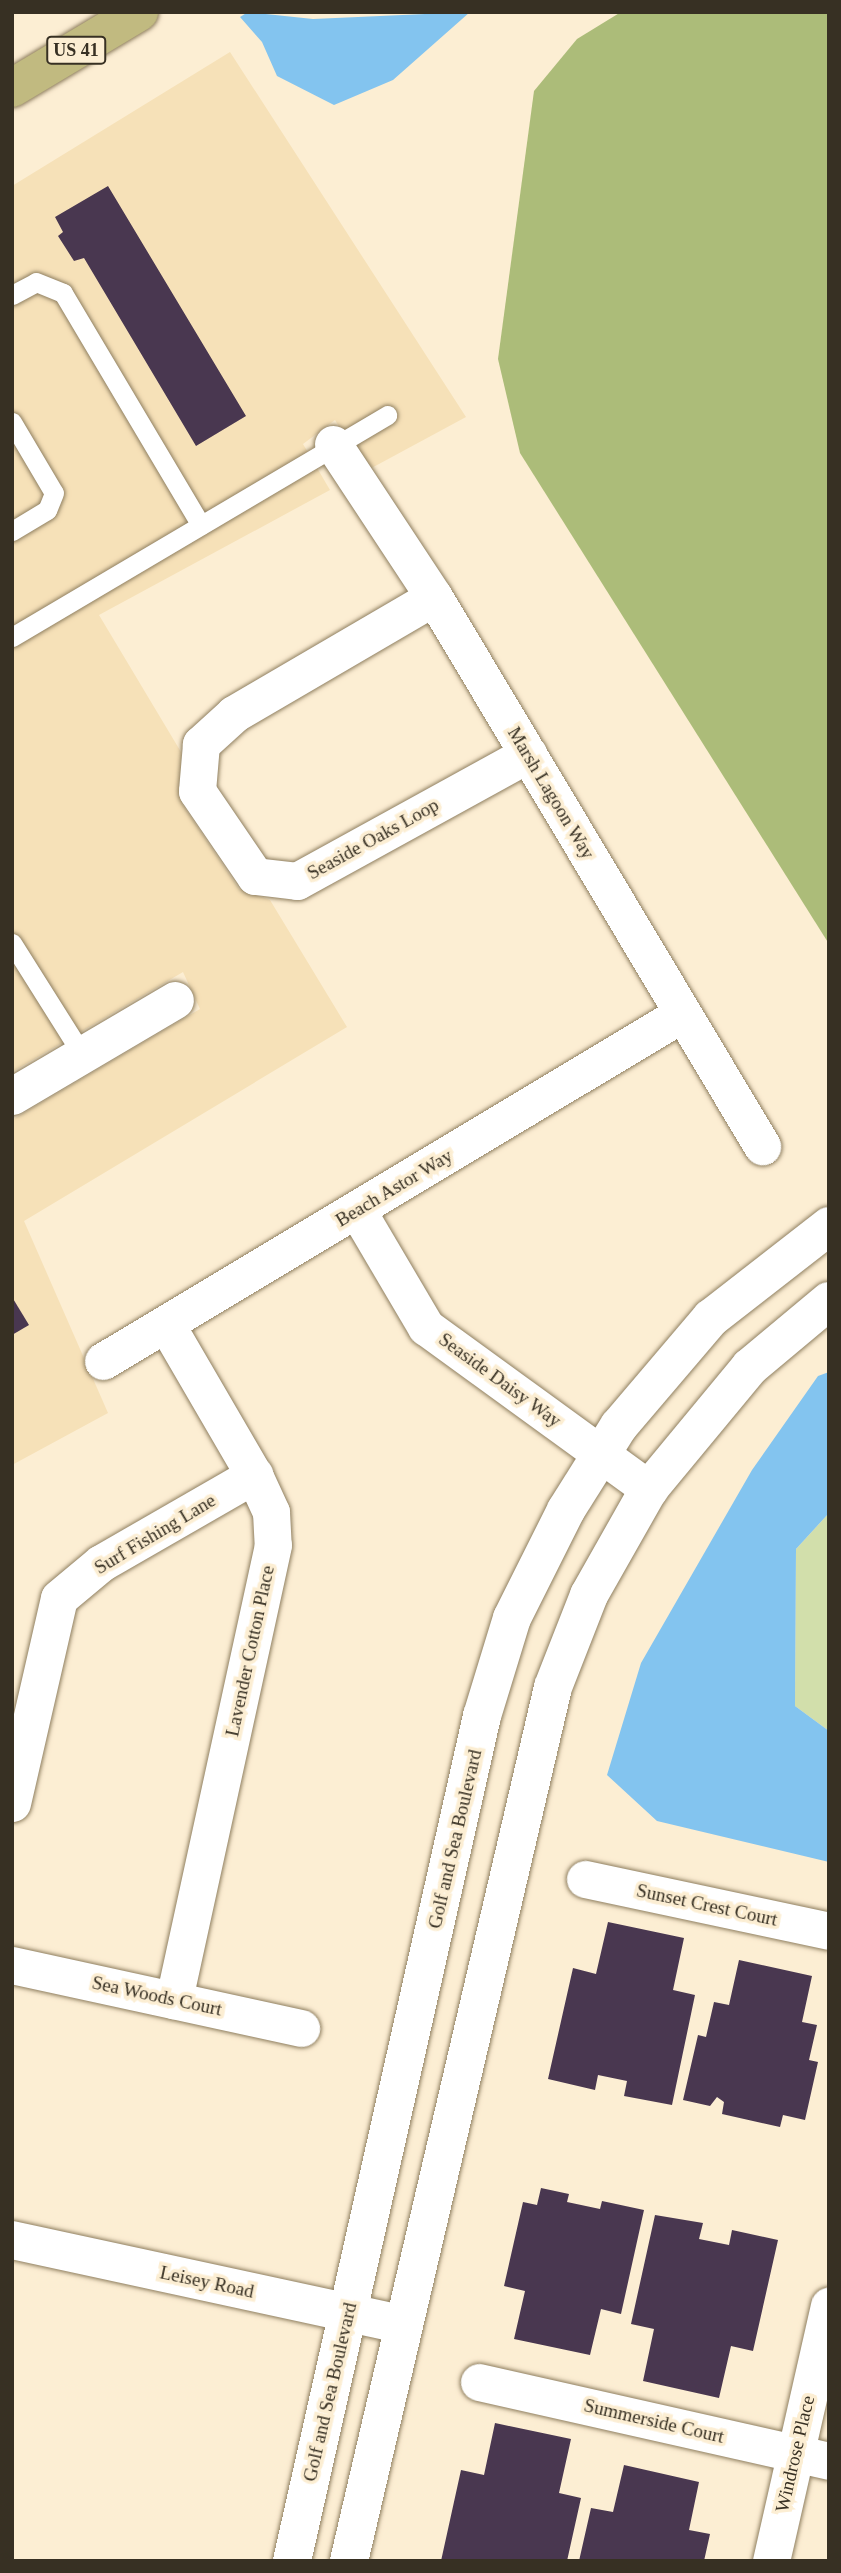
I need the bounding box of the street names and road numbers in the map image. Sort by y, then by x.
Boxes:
road number: US 41 [44,36,108,64]
street label: Marsh Lagoon Way [502,723,600,863]
street label: Seaside Oaks Loop [303,793,443,885]
street label: Beach Astor Way [331,1144,457,1232]
street label: Seaside Daisy Way [434,1328,566,1432]
street label: Surf Fishing Lane [90,1489,220,1579]
street label: Lavender Cotton Place [221,1563,279,1739]
street label: Golf and Sea Boulevard [423,1747,487,1931]
street label: Sunset Crest Court [634,1879,780,1931]
street label: Sea Woods Court [90,1971,224,2021]
street label: Leisey Road [158,2261,256,2303]
street label: Golf and Sea Boulevard [298,2300,362,2484]
street label: Windrose Place [771,2393,819,2515]
street label: Summerside Court [582,2394,726,2448]

